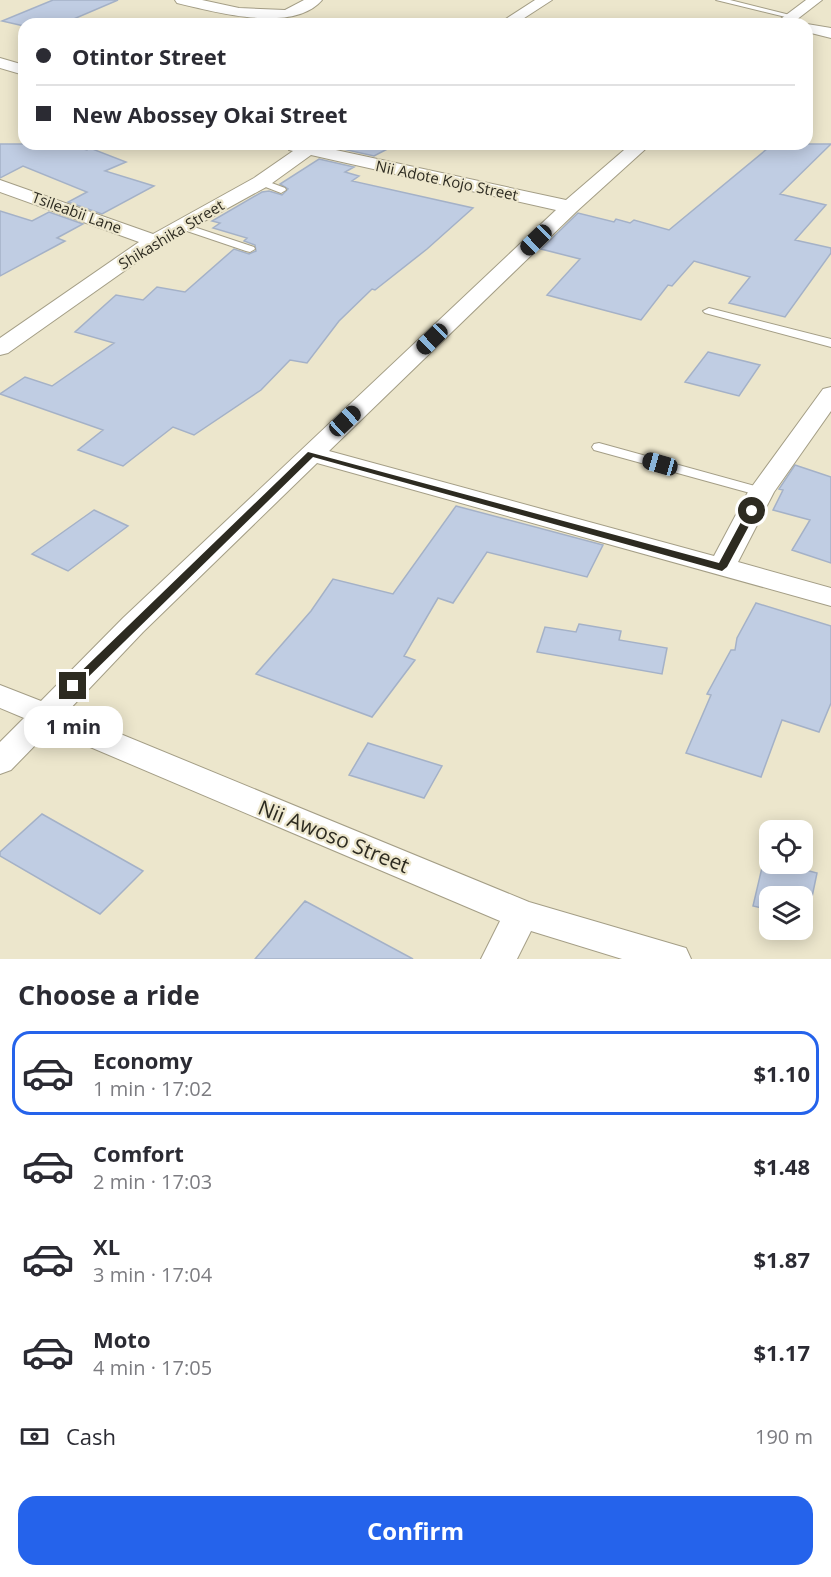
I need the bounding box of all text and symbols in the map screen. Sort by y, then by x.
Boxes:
text: Otintor Street [72,41,226,71]
text: New Abossey Okai Street [72,99,347,129]
street label: Nii Adote Kojo Street [374,155,520,205]
street label: Tsileabii Lane [29,186,125,238]
street label: Shikashika Street [115,195,227,273]
car [517,221,555,259]
car [413,320,451,358]
car [326,402,364,440]
car [640,450,680,478]
route start [738,497,765,524]
route end [59,672,86,699]
callout: 1 min [23,707,122,749]
text: 1 min [46,713,101,740]
street label: Nii Awoso Street [254,793,414,879]
map controls [759,820,813,940]
button: locate [759,820,813,874]
button: layers [759,886,813,940]
text: Choose a ride [18,976,200,1013]
text: Economy [93,1045,192,1075]
icon: car [21,1046,75,1100]
text: $1.10 [753,1058,810,1088]
text: 1 min · 17:02 [93,1075,212,1102]
text: Comfort [93,1138,184,1168]
icon: car [21,1139,75,1193]
text: $1.48 [753,1151,810,1181]
text: 2 min · 17:03 [93,1168,212,1195]
text: XL [93,1231,120,1261]
icon: car [21,1232,75,1286]
text: $1.87 [753,1244,810,1274]
text: 3 min · 17:04 [93,1261,212,1288]
text: Moto [93,1324,151,1354]
icon: car [21,1325,75,1379]
text: $1.17 [753,1337,810,1367]
text: 4 min · 17:05 [93,1354,212,1381]
icon: cash [18,1420,51,1453]
text: Cash [66,1421,116,1451]
text: 190 m [755,1423,813,1450]
button: Confirm [18,1496,813,1565]

